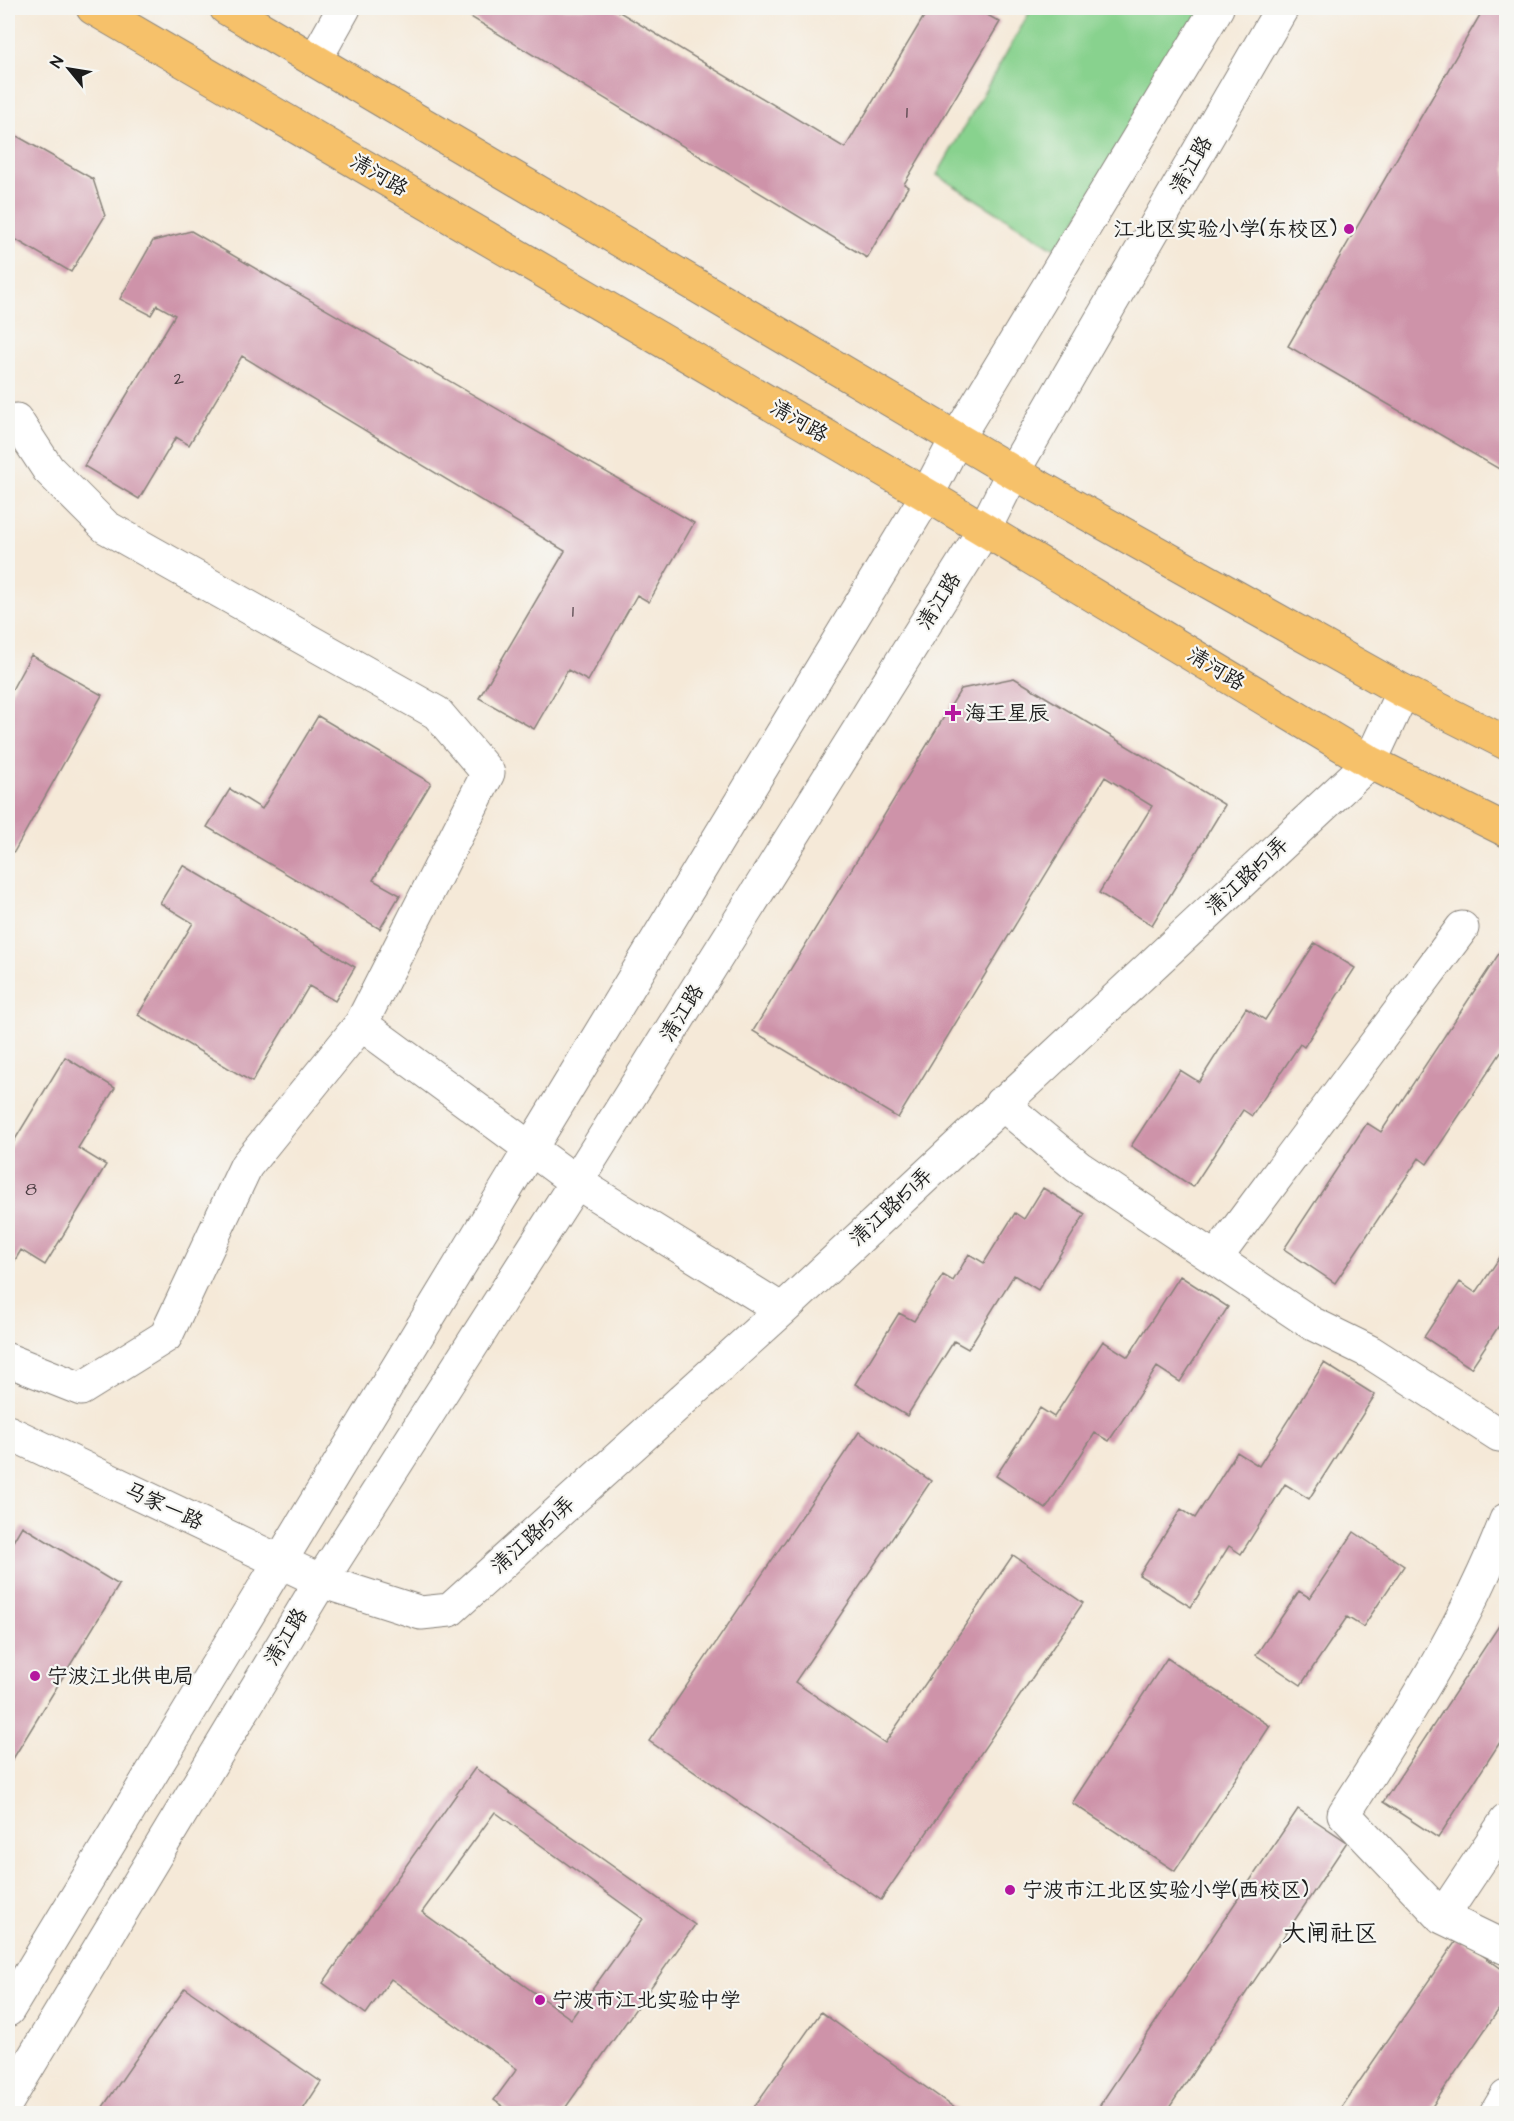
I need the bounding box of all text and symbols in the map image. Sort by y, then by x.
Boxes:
north arrow [39,39,99,99]
text: N [45,52,69,72]
house number: 1 [906,100,908,125]
street label: 清江路 [1163,130,1219,200]
street label: 清河路 [344,147,414,203]
place label: 江北区实验小学(东校区) [1113,215,1337,244]
marker: 江北区实验小学(东校区) [1342,222,1356,236]
house number: 2 [174,366,185,391]
street label: 清河路 [764,393,834,449]
street label: 清江路 [910,567,968,635]
house number: 1 [572,599,574,624]
street label: 清河路 [1182,640,1250,698]
place label: 海王星辰 [965,699,1049,728]
marker: 海王星辰 [946,706,960,720]
street label: 清江路151弄 [1199,830,1295,922]
street label: 清江路 [653,979,711,1047]
street label: 清江路151弄 [843,1161,939,1253]
house number: 8 [25,1177,37,1202]
street label: 马家一路 [120,1475,208,1537]
street label: 清江路151弄 [485,1489,581,1581]
street label: 清江路 [257,1603,315,1671]
place label: 宁波江北供电局 [47,1662,194,1691]
marker: 宁波江北供电局 [28,1669,42,1683]
place label: 宁波市江北区实验小学(西校区) [1022,1876,1309,1905]
marker: 宁波市江北区实验小学(西校区) [1003,1883,1017,1897]
district label: 大闸社区 [1282,1917,1378,1951]
place label: 宁波市江北实验中学 [552,1986,741,2015]
marker: 宁波市江北实验中学 [533,1993,547,2007]

